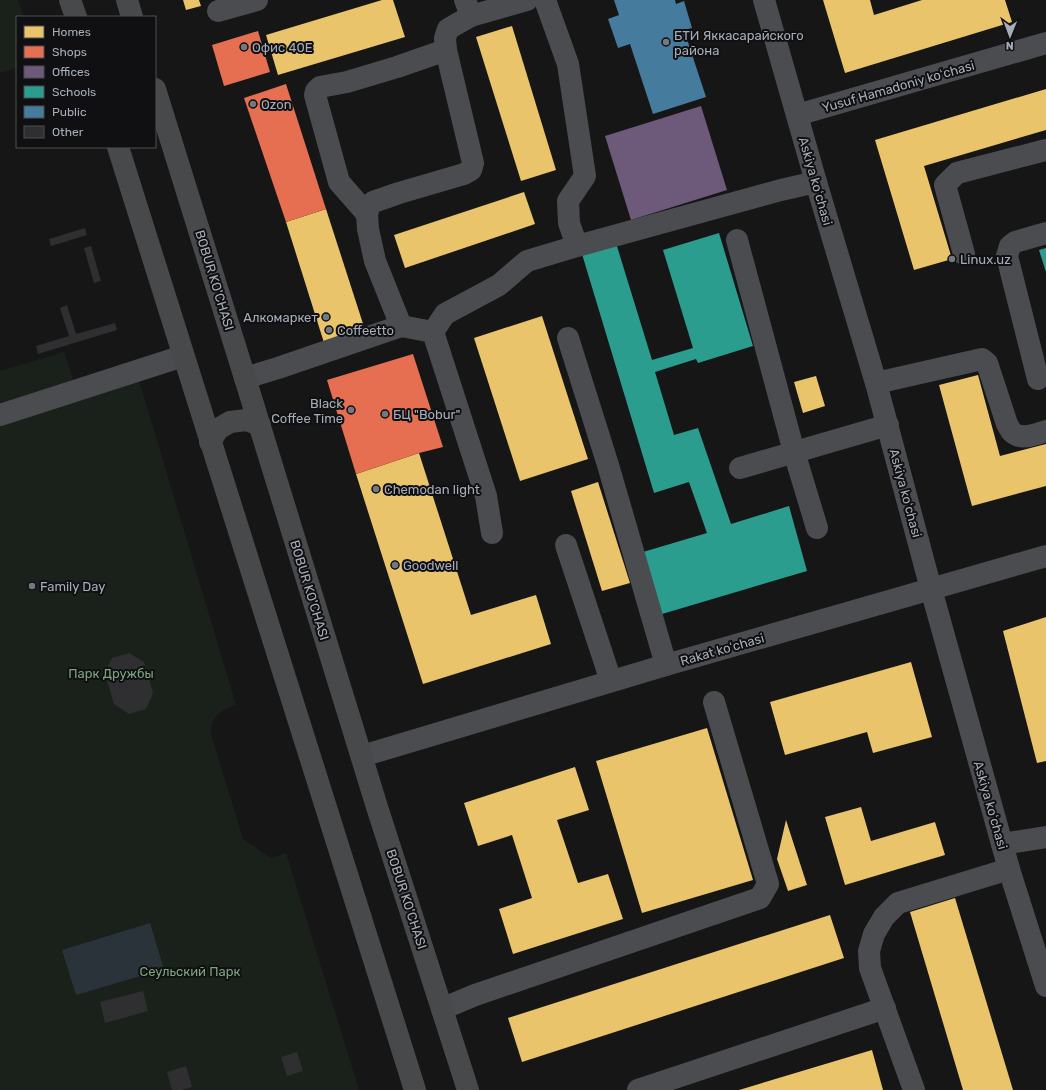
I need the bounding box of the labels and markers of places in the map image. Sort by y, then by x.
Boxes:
place label: БТИ Яккасарайского района [674,28,804,58]
marker: БТИ Яккасарайского района [661,37,671,47]
place label: Офис 40Е [252,40,313,55]
marker: Офис 40Е [239,42,249,52]
place label: Ozon [261,97,292,112]
marker: Ozon [248,99,258,109]
place label: Linux.uz [960,252,1011,267]
marker: Linux.uz [947,254,957,264]
place label: Алкомаркет [243,310,318,325]
marker: Алкомаркет [321,312,331,322]
place label: Coffeetto [337,323,394,338]
marker: Coffeetto [324,325,334,335]
place label: Black Coffee Time [271,396,343,426]
marker: Black Coffee Time [346,405,356,415]
place label: БЦ "Bobur" [393,407,461,422]
marker: БЦ "Bobur" [380,409,390,419]
place label: Chemodan light [384,482,480,498]
marker: Chemodan light [371,484,381,494]
place label: Goodwell [403,558,458,573]
marker: Goodwell [390,560,400,570]
place label: Family Day [40,579,105,594]
marker: Family Day [27,581,37,591]

